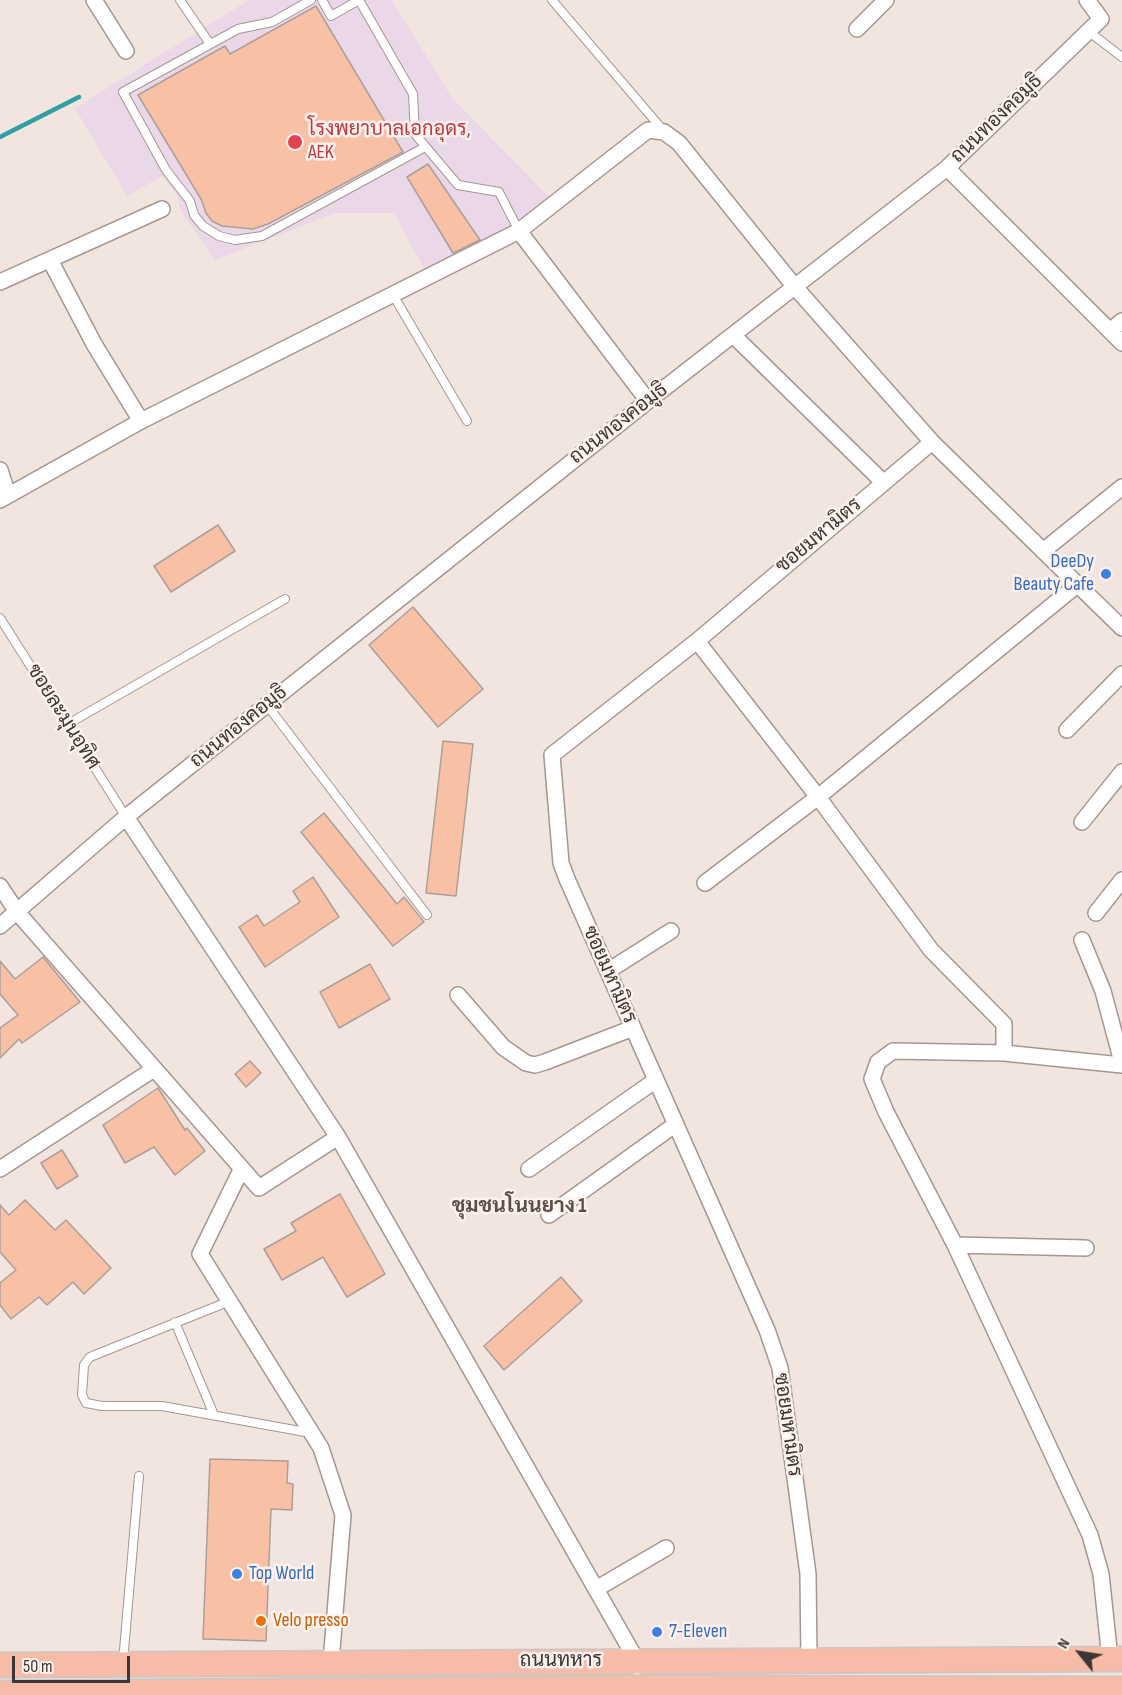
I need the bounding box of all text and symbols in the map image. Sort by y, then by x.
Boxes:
street label: ถนนทองคอมูธิ [946,69,1048,169]
place label: โรงพยาบาลเอกอุดร, AEK [308,118,471,165]
marker: โรงพยาบาลเอกอุดร, AEK [286,133,304,151]
street label: ถนนทองคอมูธิ [565,378,673,470]
street label: ซอยมหามิตร [771,493,867,579]
place label: DeeDy Beauty Cafe [1014,550,1094,597]
marker: DeeDy Beauty Cafe [1099,567,1113,581]
street label: ซอยละมุนอุทิศ [21,660,105,774]
street label: ถนนทองคอมูธิ [186,681,292,773]
street label: ซอยมหามิตร [577,922,641,1028]
district label: ชุมชนโนนยาง 1 [452,1194,586,1220]
street label: ซอยมหามิตร [768,1372,806,1478]
place label: Top World [249,1562,314,1586]
marker: Top World [230,1567,244,1581]
place label: Velo presso [273,1609,349,1633]
marker: Velo presso [254,1614,268,1628]
place label: 7-Eleven [669,1620,727,1644]
north arrow [1050,1623,1110,1683]
marker: 7-Eleven [650,1625,664,1639]
text: N [1054,1635,1074,1652]
scale bar [15,1644,134,1682]
street label: ถนนทหาร [520,1649,602,1673]
text: 50 m [23,1656,53,1677]

